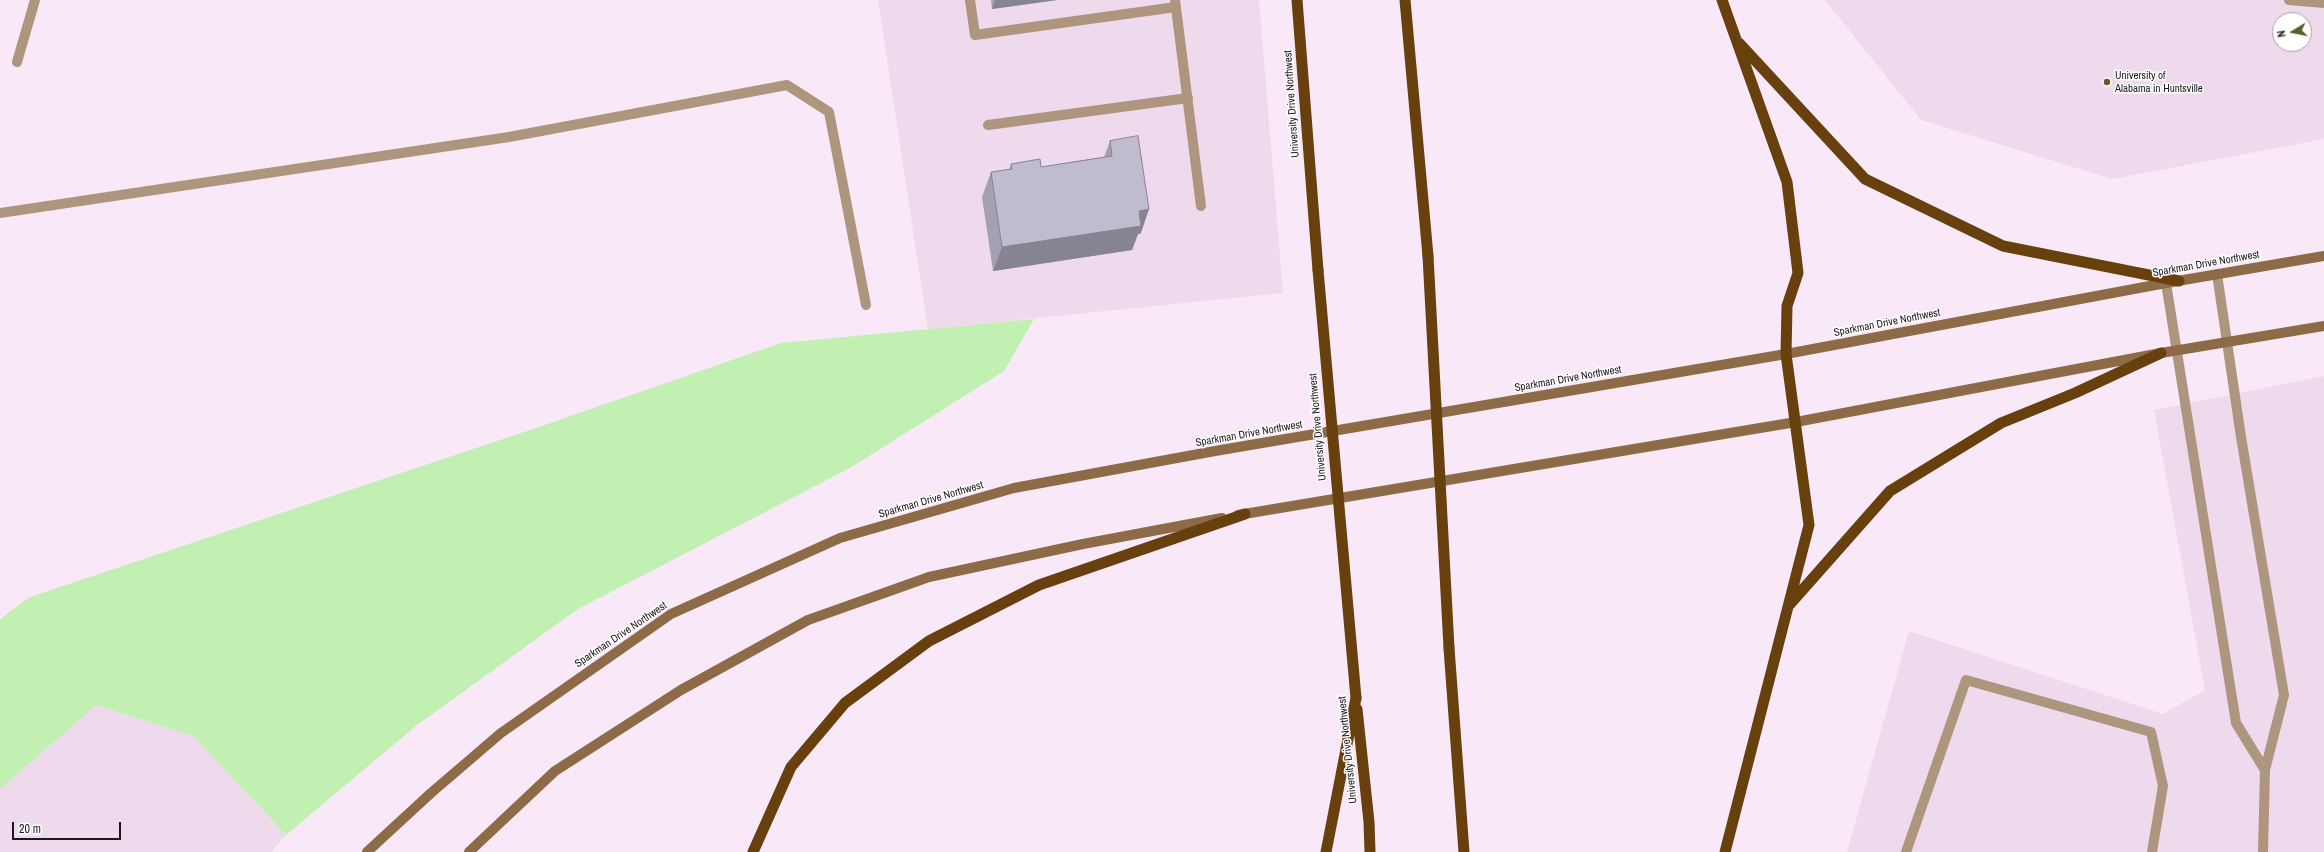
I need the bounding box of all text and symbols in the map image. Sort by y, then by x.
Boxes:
north arrow [2272,12,2312,52]
text: N [2274,29,2289,38]
street label: University Drive Northwest [1282,50,1302,158]
place label: University of Alabama in Huntsville [2115,69,2203,95]
marker: University of Alabama in Huntsville [2102,77,2112,87]
street label: Sparkman Drive Northwest [2152,248,2260,280]
street label: Sparkman Drive Northwest [1833,306,1941,340]
street label: Sparkman Drive Northwest [1514,363,1622,395]
street label: University Drive Northwest [1307,373,1329,481]
street label: Sparkman Drive Northwest [1195,418,1303,450]
street label: Sparkman Drive Northwest [877,479,985,521]
street label: Sparkman Drive Northwest [572,599,670,671]
street label: University Drive Northwest [1336,696,1360,804]
scale bar [14,814,123,840]
text: 20 m [19,821,41,837]

